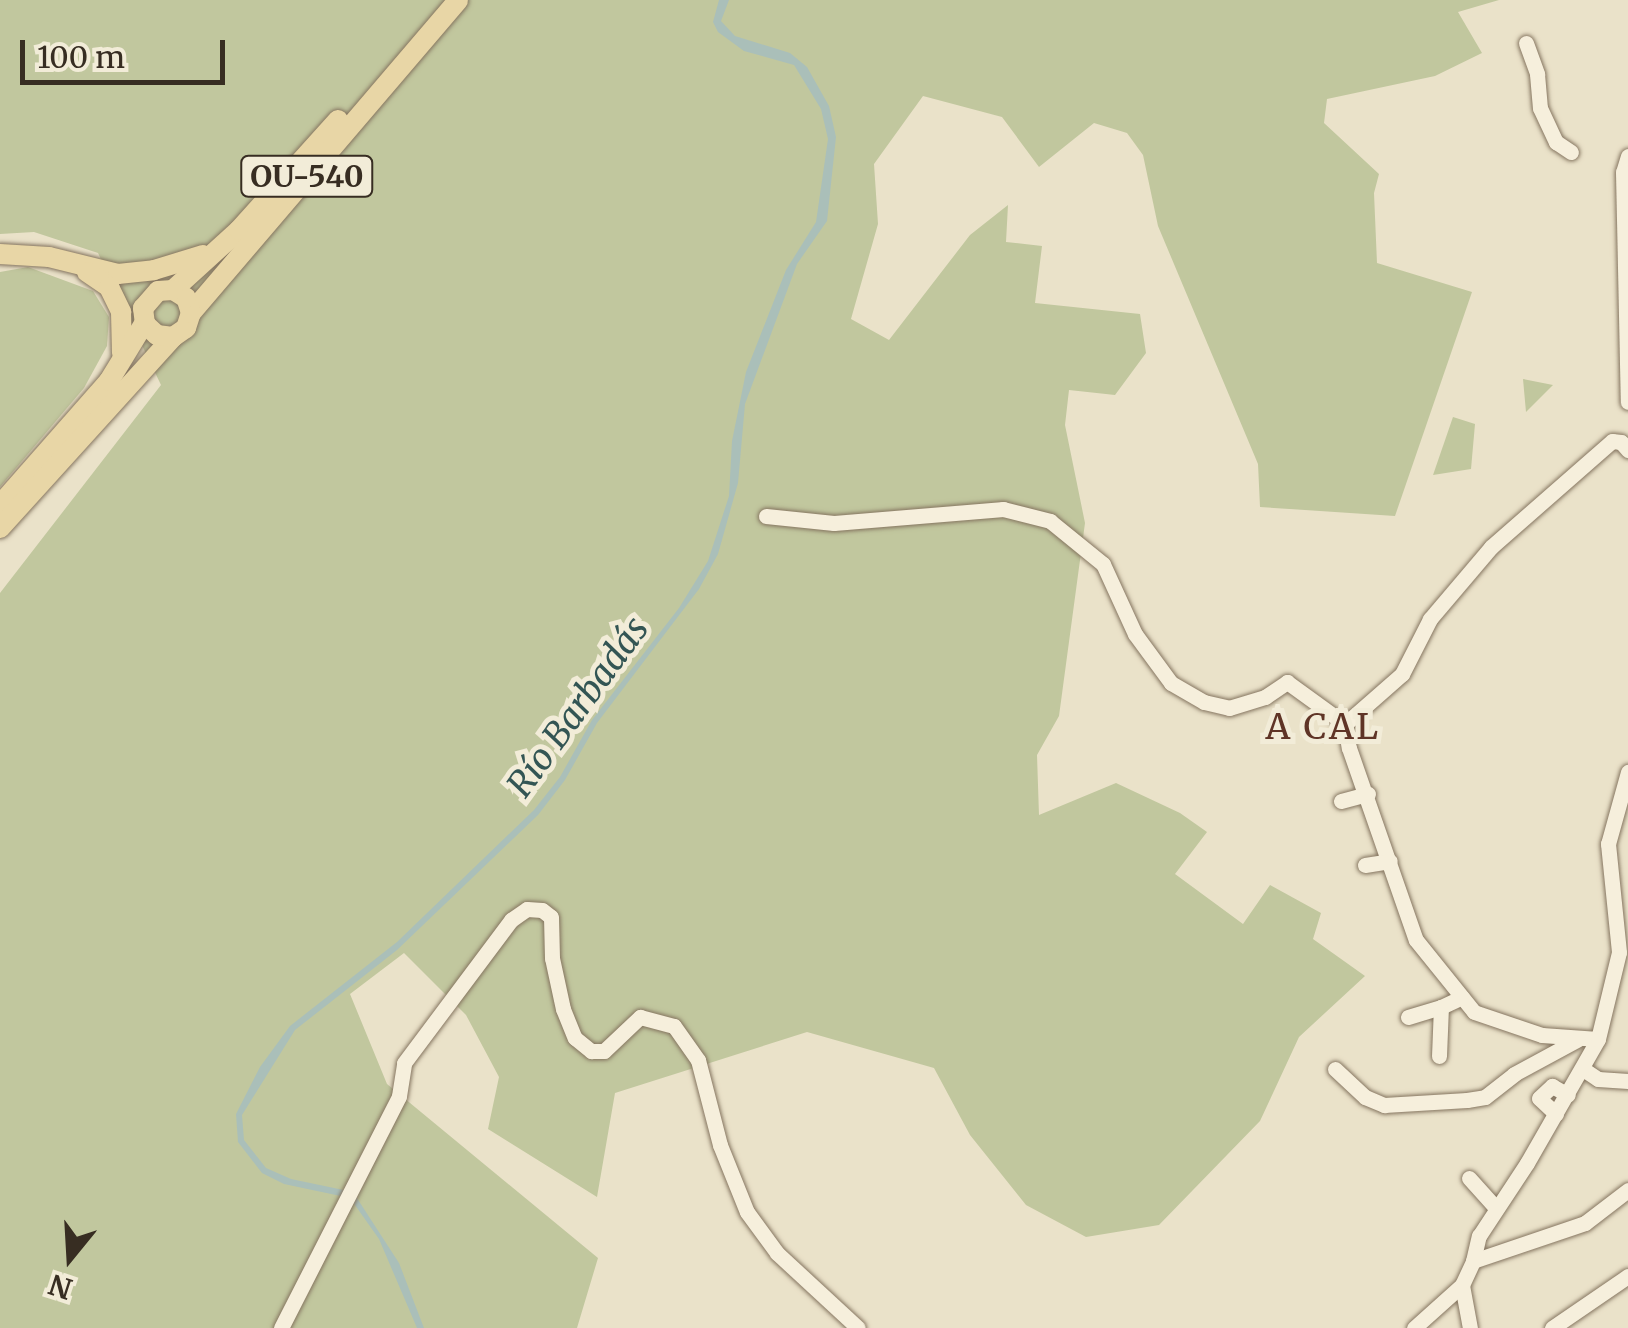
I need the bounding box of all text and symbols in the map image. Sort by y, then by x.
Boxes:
scale bar [25,20,230,82]
text: 100 m [37,38,125,76]
road number: OU-540 [240,151,374,201]
water label: Río Barbadás [499,609,657,805]
district label: A CAL [1266,706,1380,748]
north arrow [20,1208,120,1308]
text: N [45,1266,77,1307]

